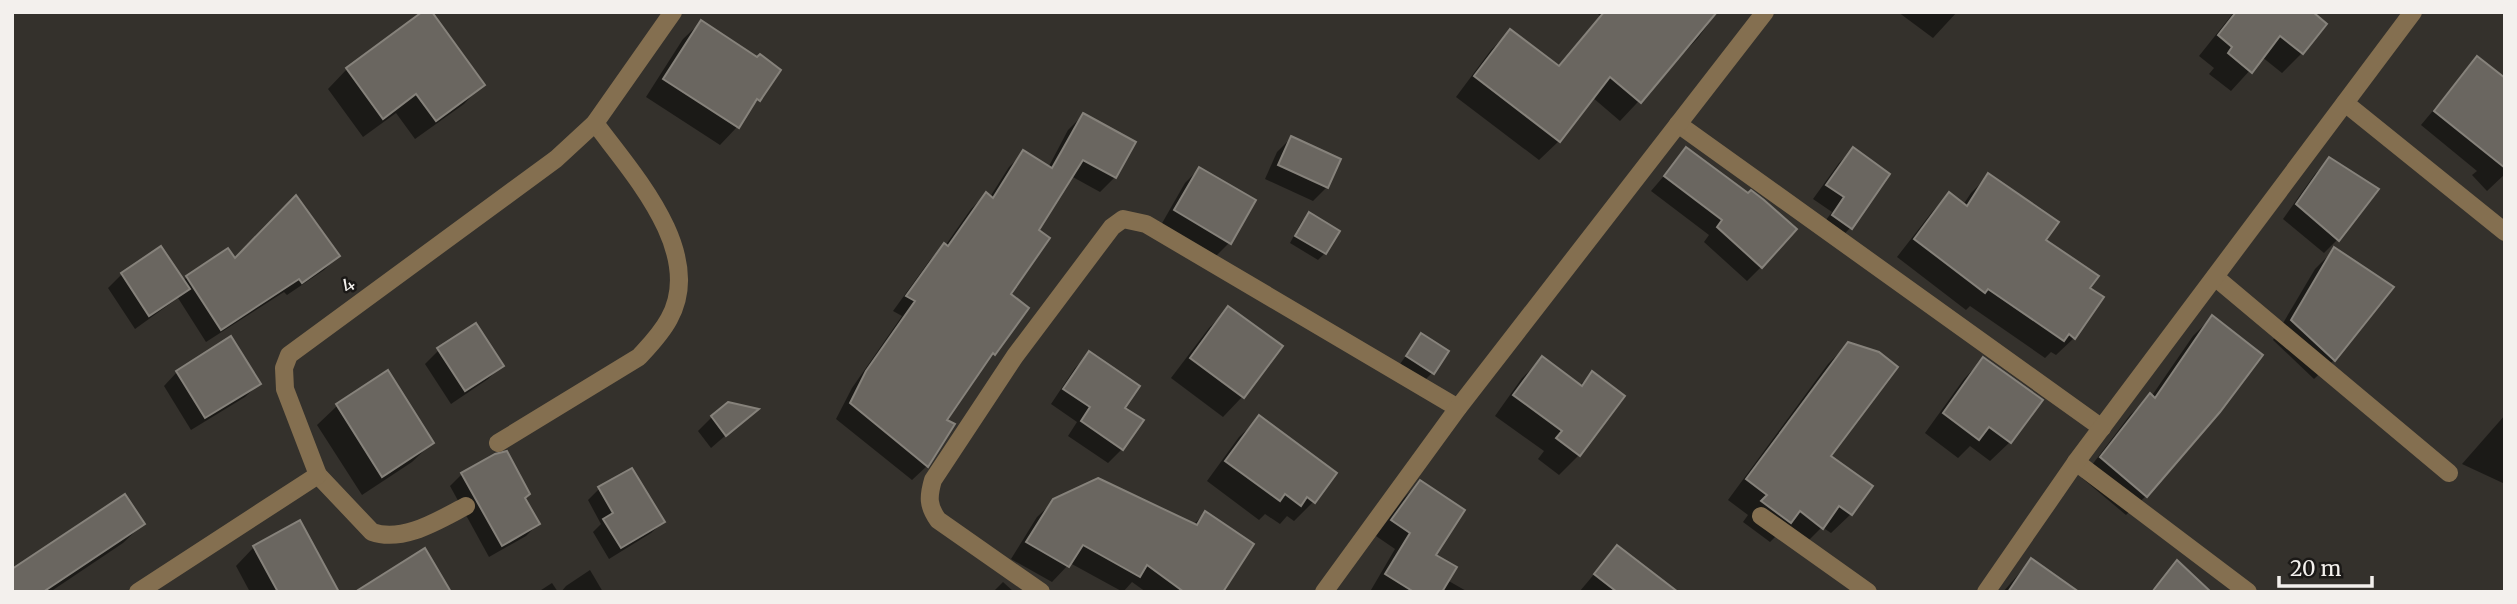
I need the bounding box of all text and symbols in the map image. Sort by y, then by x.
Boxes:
street label: 4 [336,272,360,298]
scale bar [2279,544,2372,588]
text: 20 m [2290,555,2342,582]

